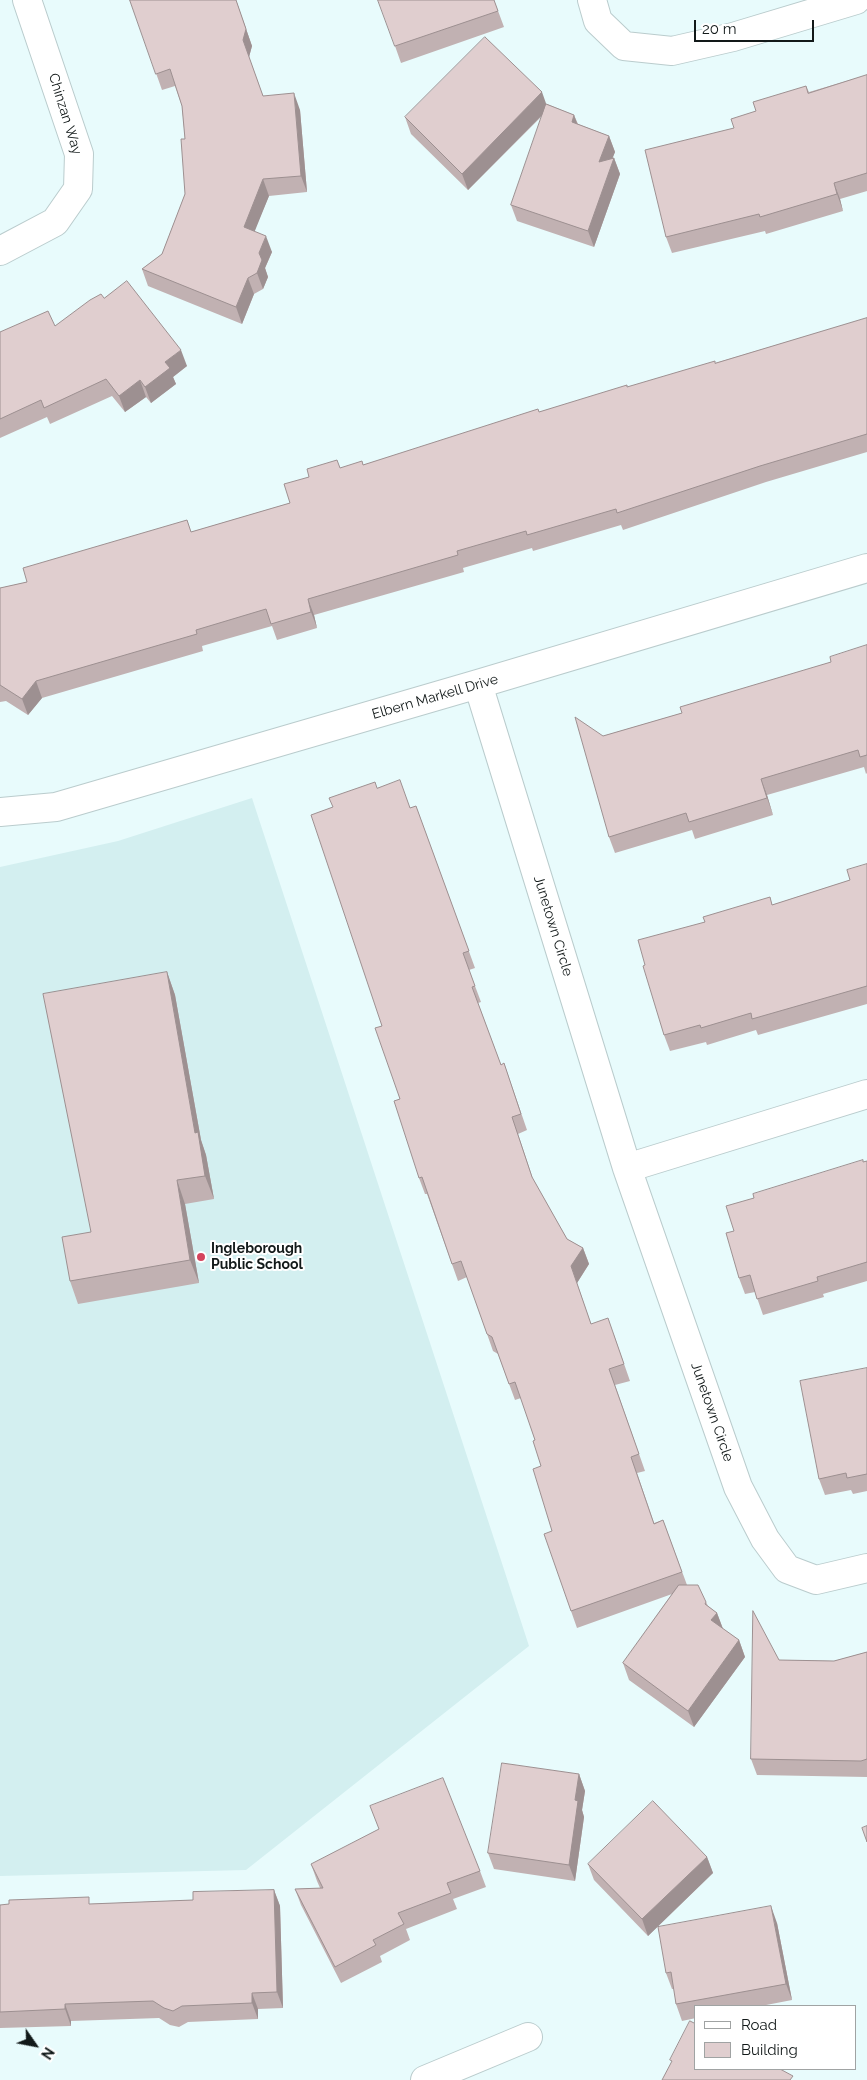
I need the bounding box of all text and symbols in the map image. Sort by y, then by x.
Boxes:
scale bar [697,10,817,42]
text: 20 m [702,20,737,38]
street label: Chinzan Way [45,71,85,157]
street label: Elbern Markell Drive [370,671,500,723]
street label: Junetown Circle [530,874,576,978]
place label: Ingleborough Public School [211,1241,303,1274]
marker: Ingleborough Public School [195,1251,207,1263]
street label: Junetown Circle [687,1360,737,1464]
legend [694,2005,857,2070]
text: Road [741,2016,777,2034]
north arrow [10,2020,60,2070]
text: Building [741,2041,798,2059]
text: N [38,2044,57,2062]

